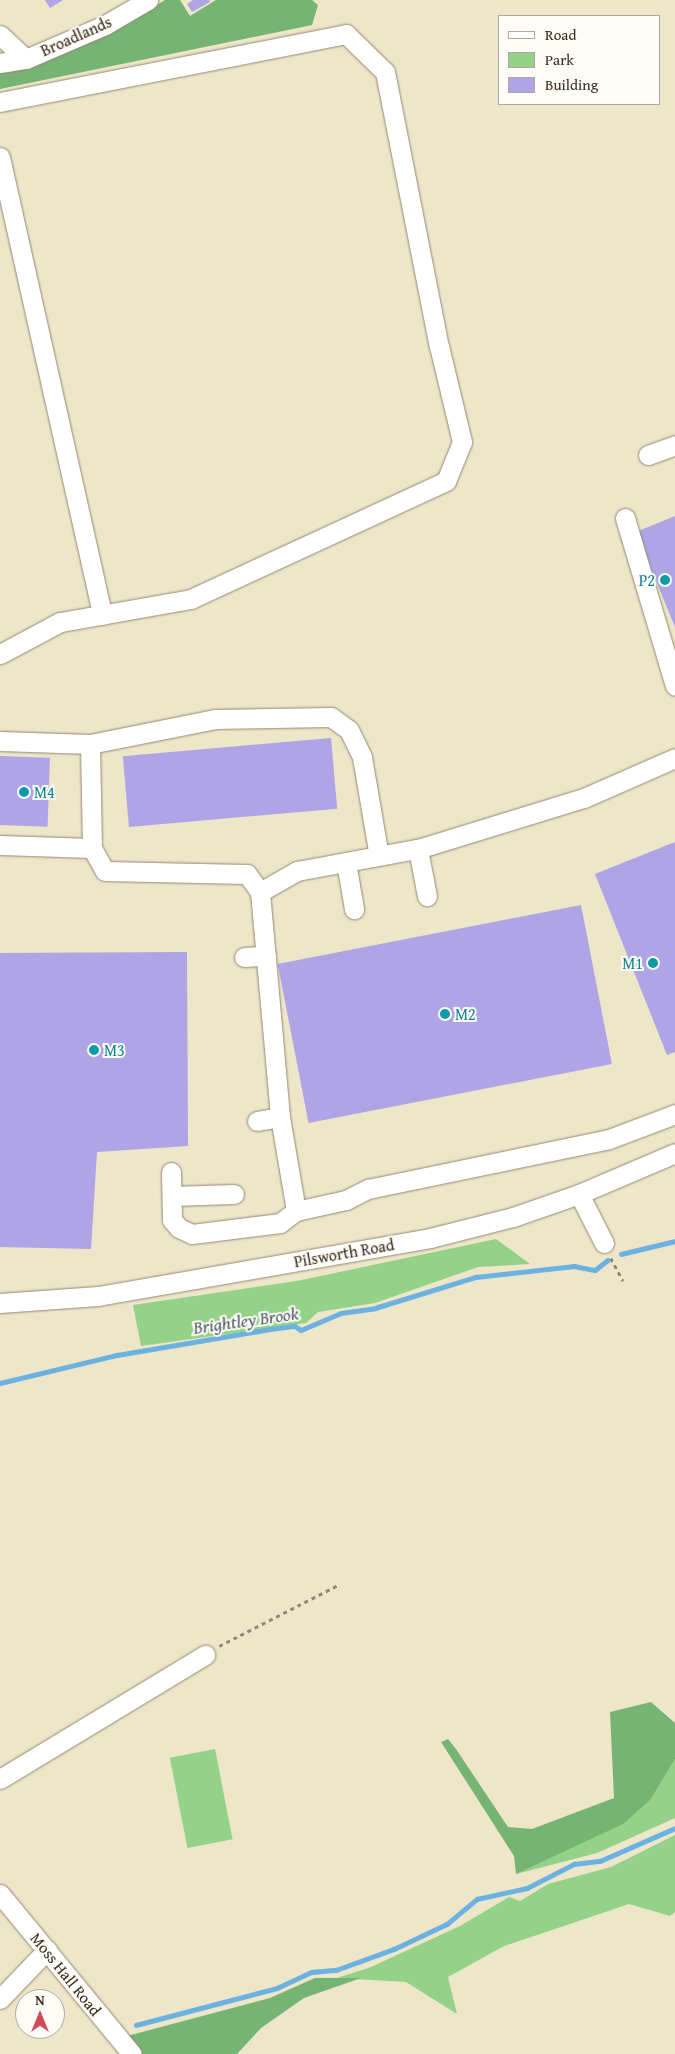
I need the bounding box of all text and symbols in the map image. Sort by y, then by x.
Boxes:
street label: Broadlands [38,12,114,60]
legend [498,15,660,105]
text: Road [545,24,576,45]
text: Park [545,49,574,70]
text: Building [545,74,598,95]
place label: P2 [639,570,655,590]
marker: P2 [659,574,671,586]
place label: M4 [34,782,55,802]
marker: M4 [18,786,30,798]
place label: M1 [622,953,643,973]
marker: M1 [647,957,659,969]
place label: M2 [455,1004,476,1024]
marker: M2 [439,1008,451,1020]
place label: M3 [104,1040,125,1060]
marker: M3 [88,1044,100,1056]
street label: Pilsworth Road [292,1235,396,1271]
water label: Brightley Brook [192,1303,300,1339]
street label: Moss Hall Road [27,1928,105,2020]
north arrow [15,1989,65,2039]
text: N [35,1990,45,2010]

